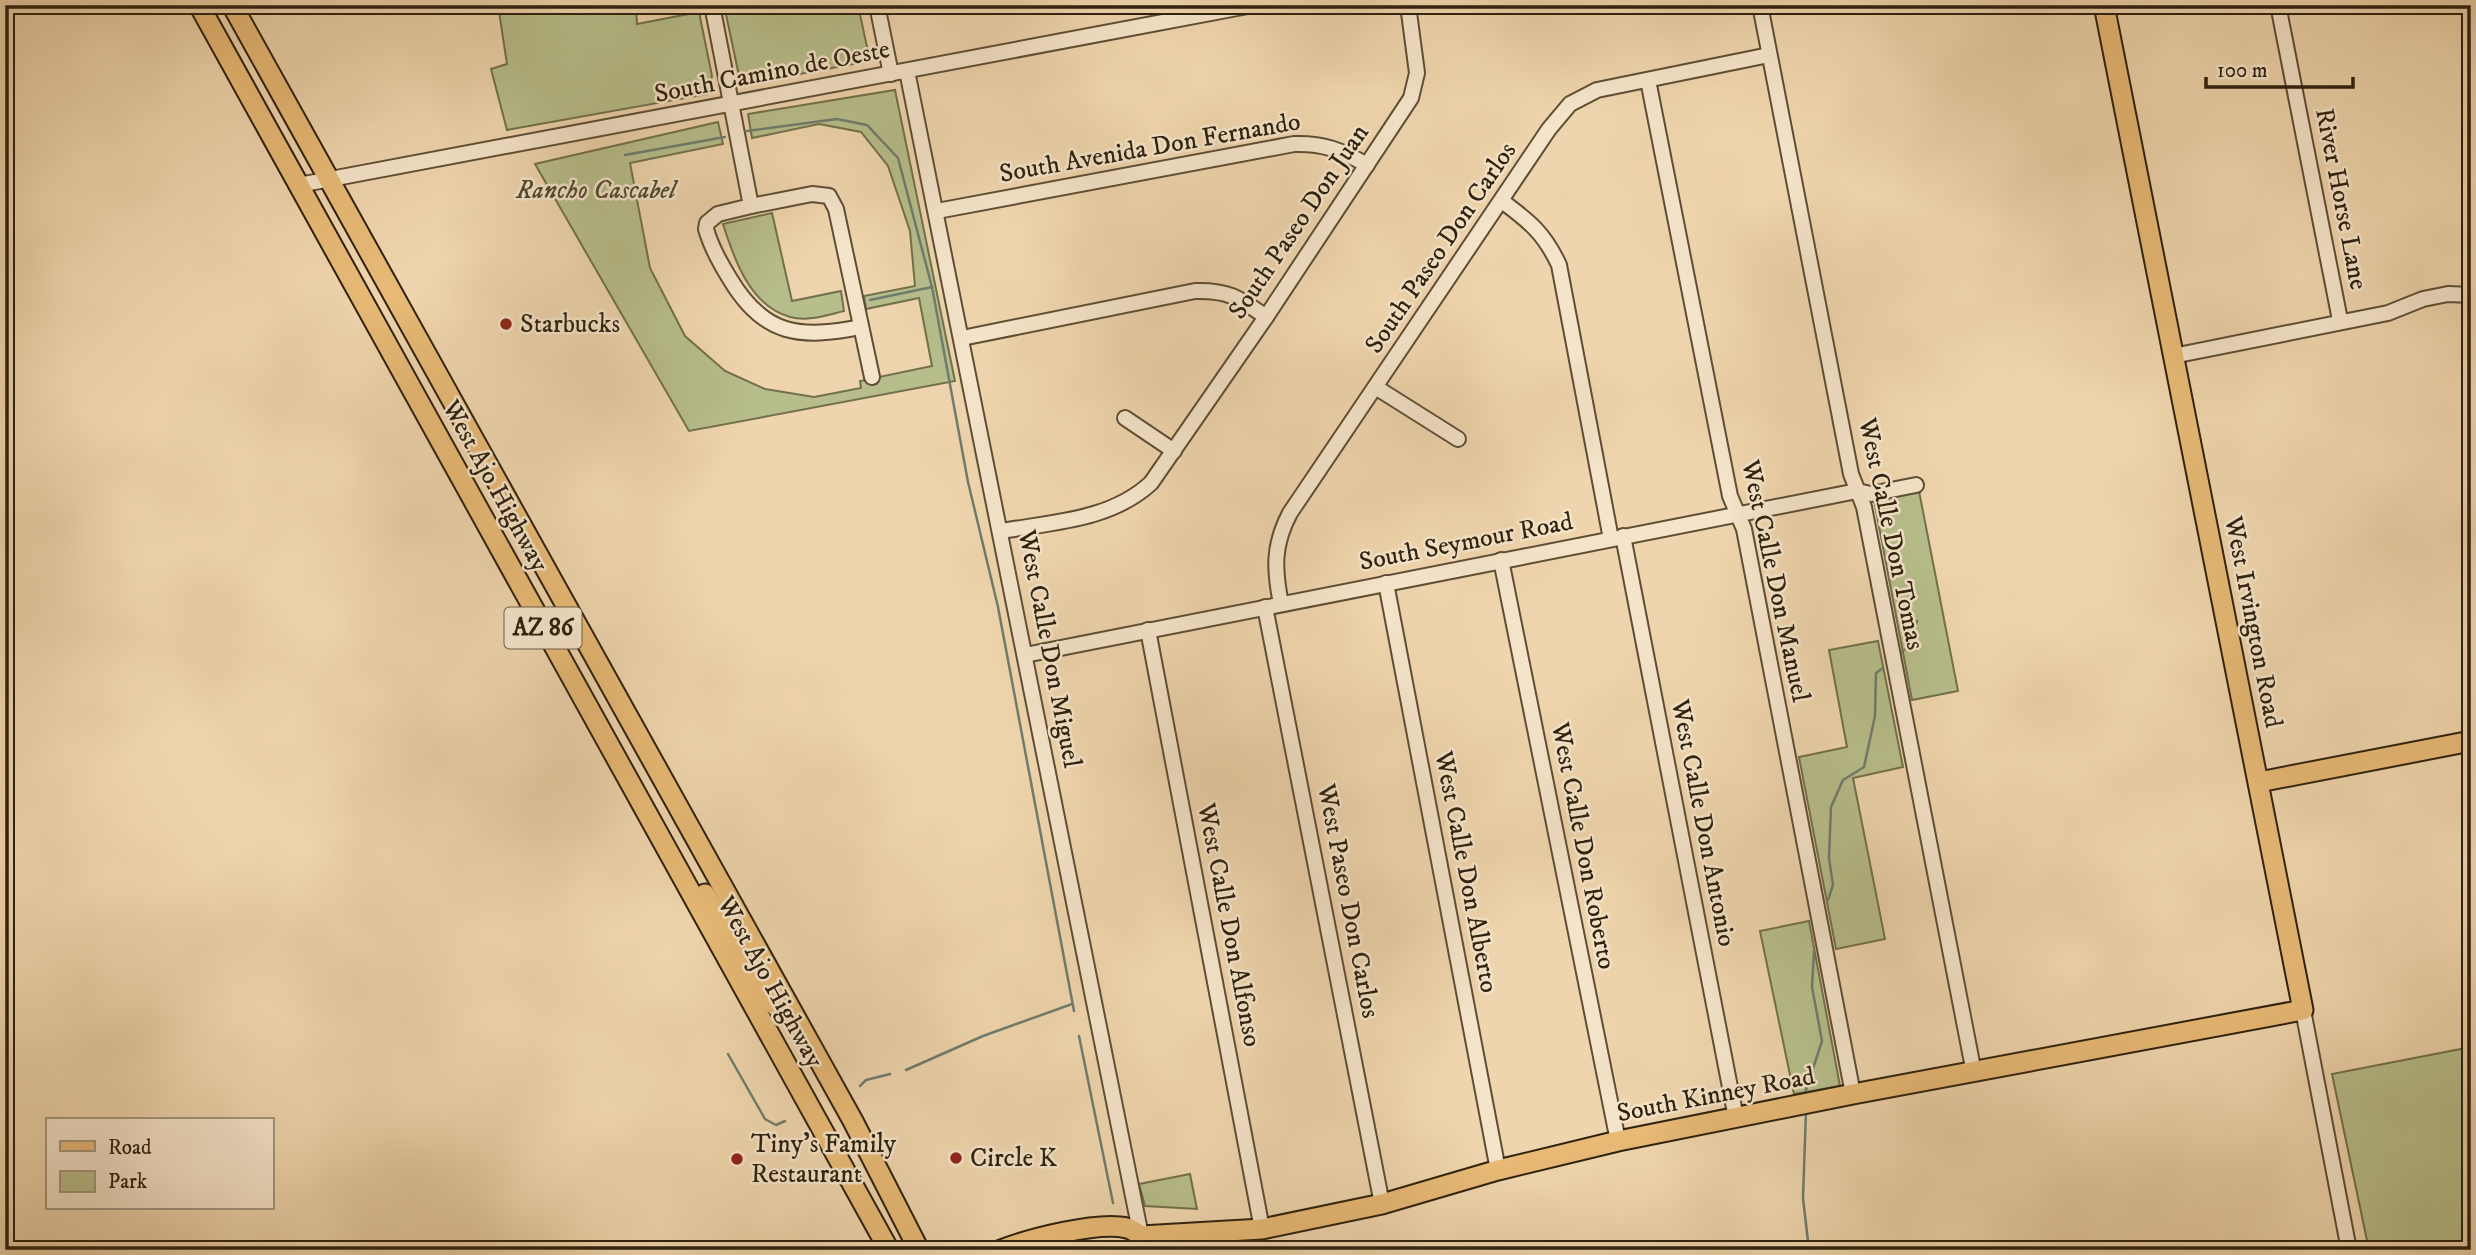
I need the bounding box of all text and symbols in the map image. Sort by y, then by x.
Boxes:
street label: South Camino de Oeste [652,33,892,111]
scale bar [2206,46,2354,90]
text: 100 m [2217,58,2268,84]
street label: South Avenida Don Fernando [997,105,1303,191]
street label: River Horse Lane [2307,105,2375,293]
street label: South Paseo Don Juan [1221,118,1377,326]
street label: South Paseo Don Carlos [1358,136,1524,360]
park label: Rancho Cascabel [515,174,679,207]
place label: Starbucks [520,308,620,341]
marker: Starbucks [498,316,514,332]
street label: West Ajo Highway [434,393,556,578]
street label: West Calle Don Tomas [1850,414,1932,653]
street label: West Calle Don Manuel [1733,456,1817,705]
street label: South Seymour Road [1356,505,1576,579]
street label: West Irvington Road [2216,512,2290,731]
street label: West Calle Don Miguel [1010,526,1088,771]
road number: AZ 86 [504,608,582,648]
street label: West Calle Don Antonio [1663,696,1743,949]
street label: West Calle Don Roberto [1543,719,1623,972]
street label: West Calle Don Alberto [1426,747,1506,996]
street label: West Paseo Don Carlos [1309,780,1387,1021]
street label: West Calle Don Alfonso [1189,799,1269,1050]
street label: West Ajo Highway [709,889,831,1074]
street label: South Kinney Road [1614,1060,1818,1130]
legend [46,1118,273,1210]
place label: Tiny's Family Restaurant [751,1128,897,1191]
text: Road [108,1135,152,1161]
place label: Circle K [970,1142,1058,1175]
marker: Circle K [948,1150,964,1166]
marker: Tiny's Family Restaurant [729,1151,745,1167]
text: Park [108,1169,148,1195]

